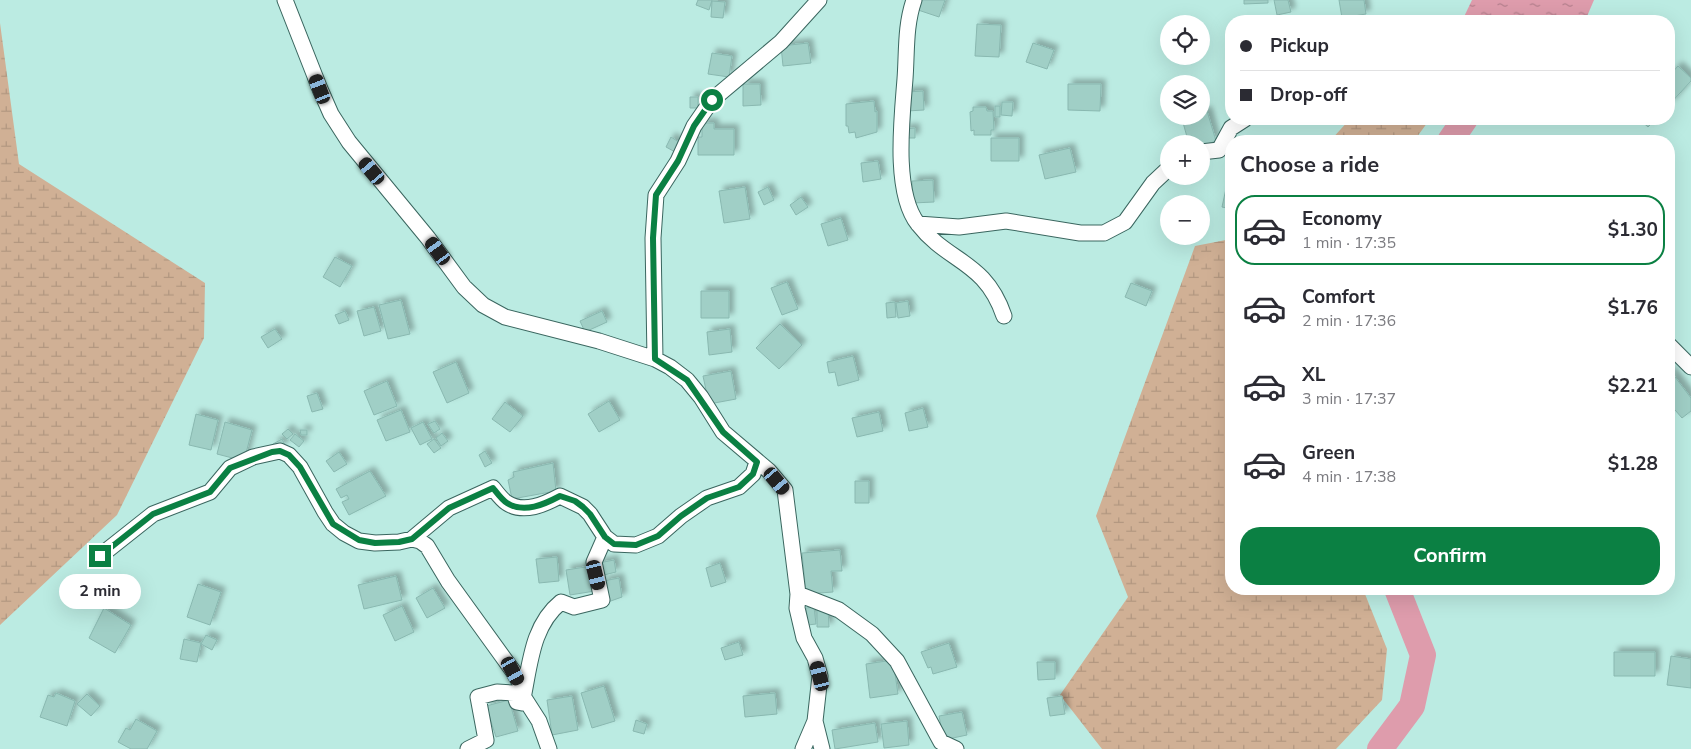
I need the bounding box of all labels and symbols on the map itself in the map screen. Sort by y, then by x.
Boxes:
car [307,72,332,106]
route start [701,89,723,111]
car [356,155,387,187]
car [423,234,452,268]
car [761,465,792,497]
route end [89,545,111,567]
car [585,559,606,591]
callout: 2 min [59,574,141,608]
car [499,654,526,688]
car [809,660,830,692]

